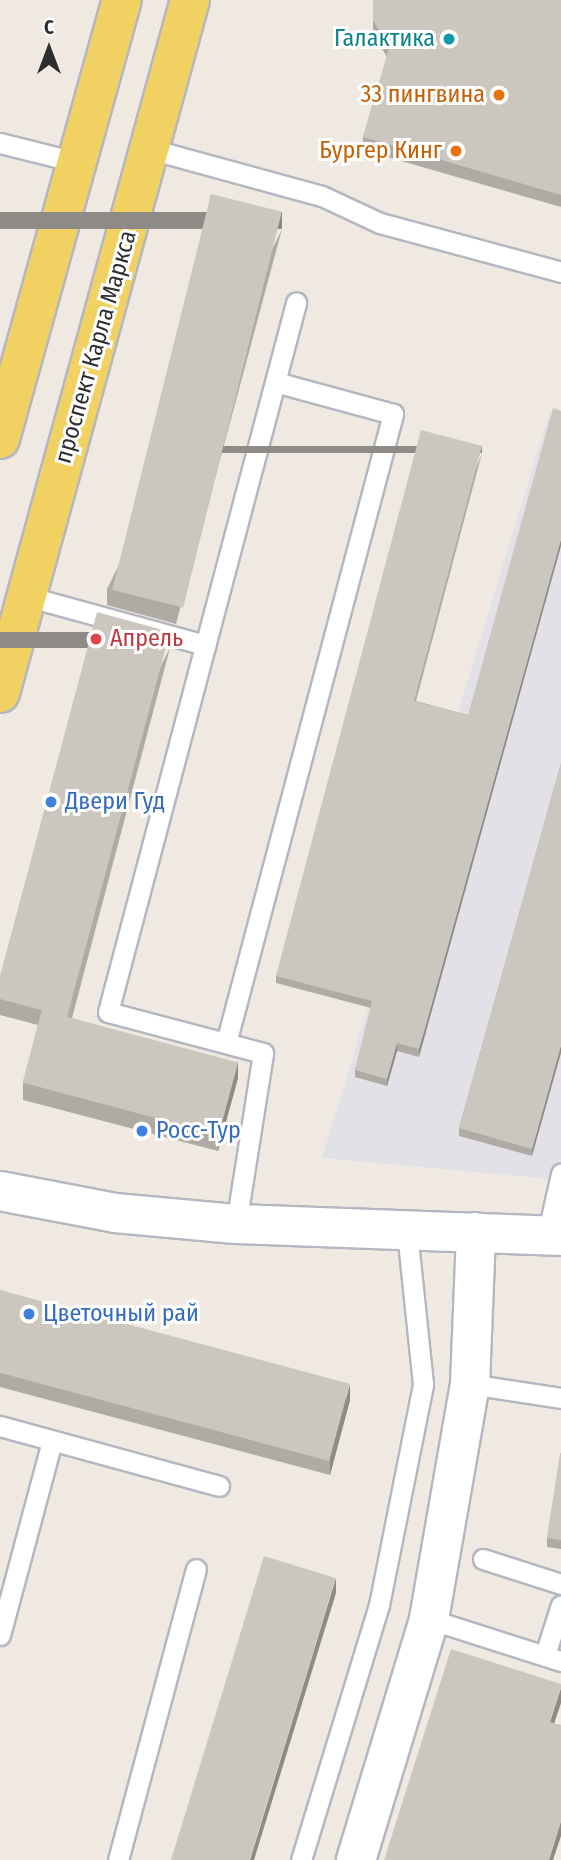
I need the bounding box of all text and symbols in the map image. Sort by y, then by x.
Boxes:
north arrow [14,14,84,84]
text: С [44,16,54,39]
place label: Галактика [334,25,435,53]
marker: Галактика [441,31,457,47]
place label: 33 пингвина [361,81,485,109]
marker: 33 пингвина [491,87,507,103]
place label: Бургер Кинг [319,137,442,165]
marker: Бургер Кинг [448,143,464,159]
street label: проспект Карла Маркса [49,227,143,467]
place label: Апрель [110,625,183,653]
marker: Апрель [88,631,104,647]
place label: Двери Гуд [65,788,165,816]
marker: Двери Гуд [43,794,59,810]
place label: Росс-Тур [156,1117,241,1145]
marker: Росс-Тур [134,1123,150,1139]
place label: Цветочный рай [43,1300,199,1328]
marker: Цветочный рай [21,1306,37,1322]

